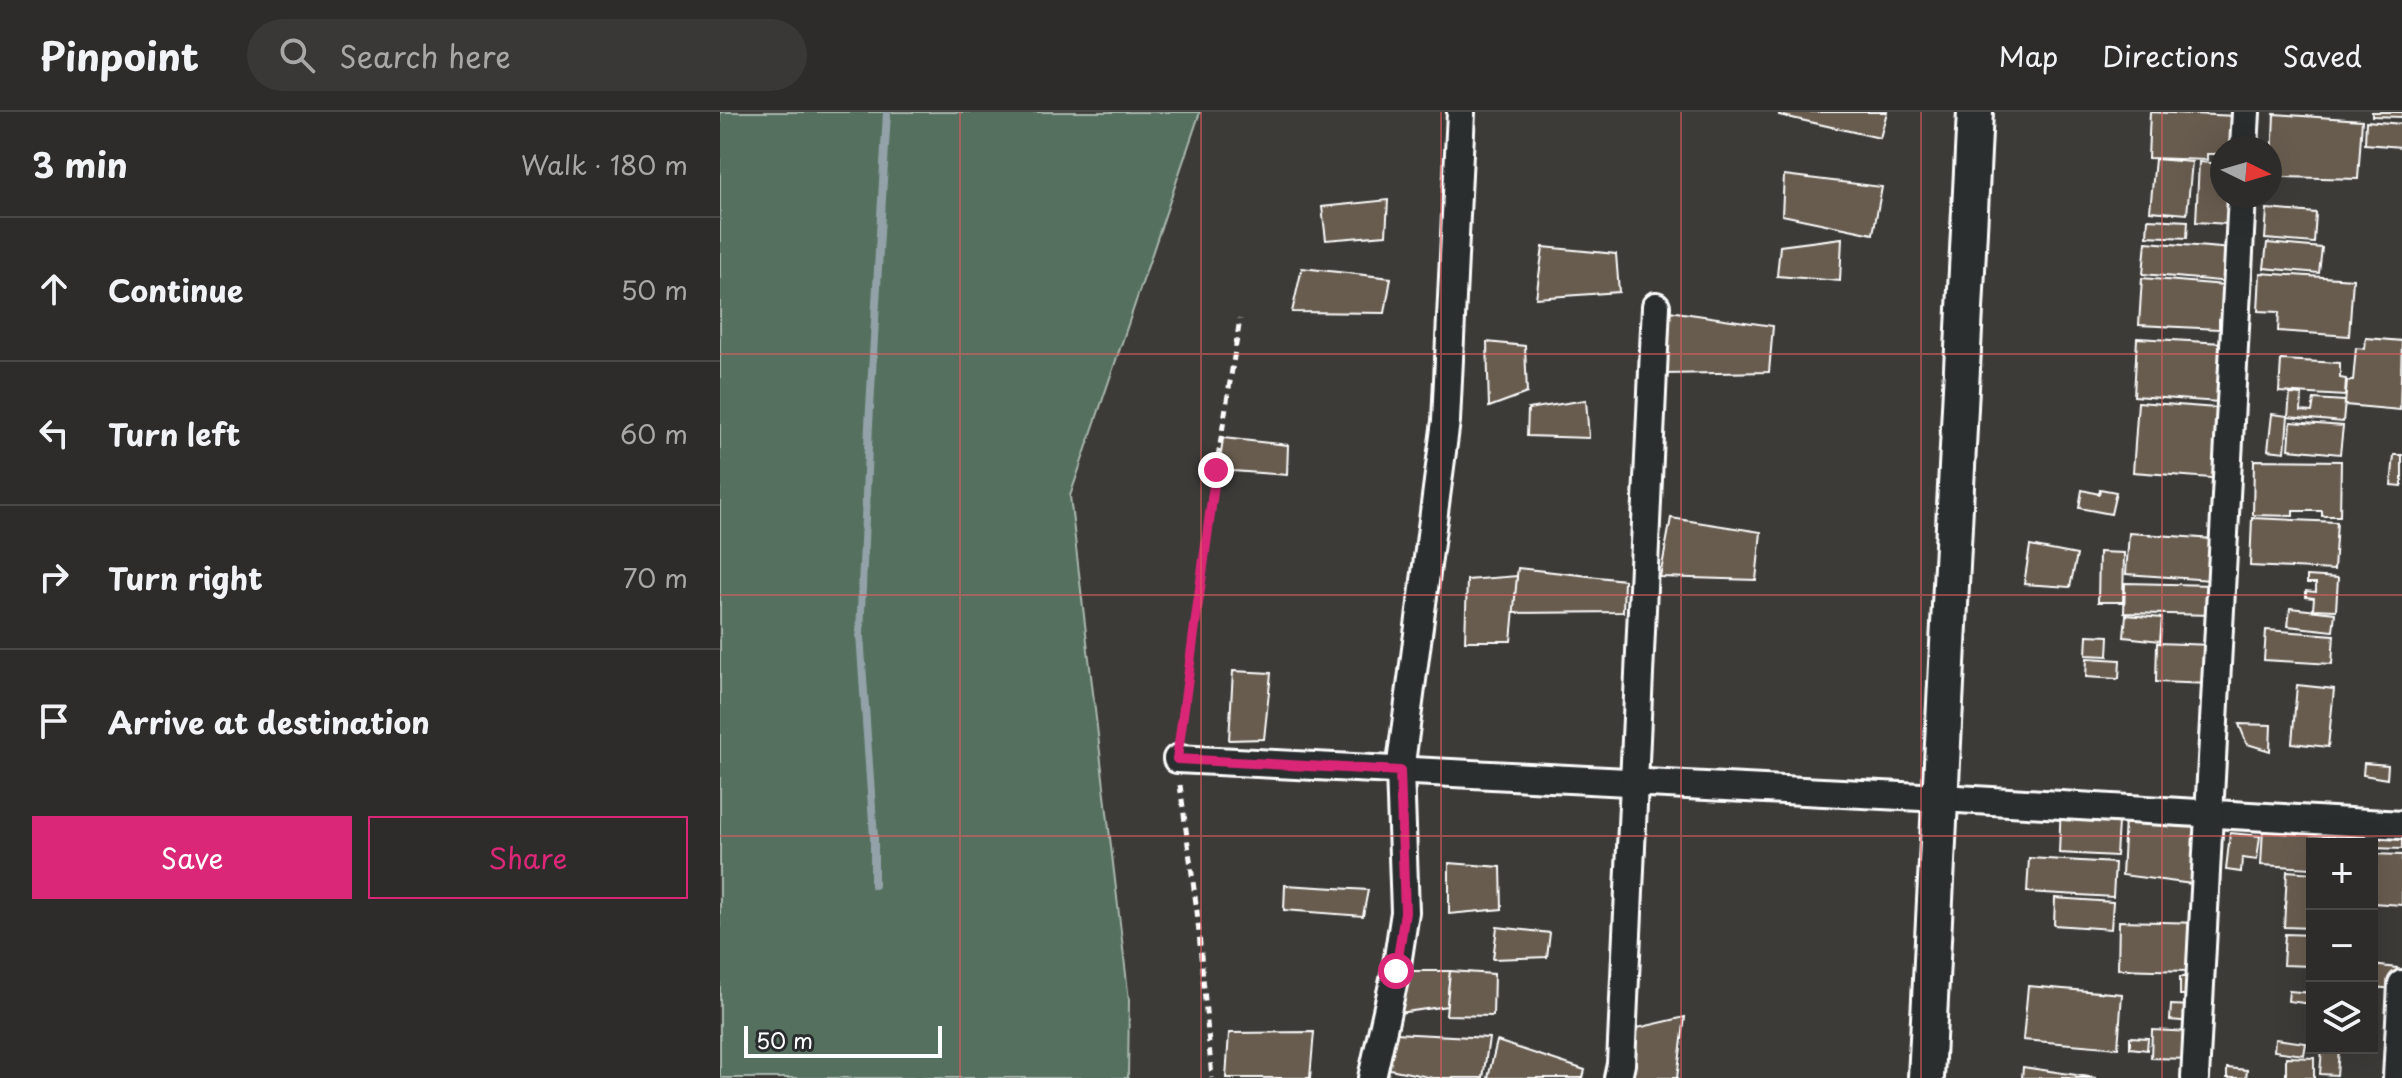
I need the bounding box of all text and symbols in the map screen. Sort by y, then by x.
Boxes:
search box [247,19,807,91]
text: Pinpoint [40,27,199,84]
icon: search [275,33,319,77]
text: Search here [339,33,511,78]
text: Map [1999,34,2058,77]
text: Directions [2102,34,2239,77]
text: Saved [2283,34,2362,77]
north arrow [2210,136,2282,208]
text: 3 min [32,138,128,190]
text: Walk · 180 m [521,145,688,184]
icon: ahead [32,267,76,311]
text: Continue [108,267,243,312]
text: 50 m [621,270,688,309]
icon: left [32,411,76,455]
text: Turn left [108,411,240,456]
text: 60 m [620,414,688,453]
route end [1198,452,1234,488]
icon: right [32,555,76,599]
text: Turn right [108,555,263,600]
text: 70 m [623,558,688,597]
icon: arrive [32,699,76,743]
text: Arrive at destination [108,699,430,744]
button: Save [32,816,352,899]
button: Share [368,816,688,899]
map controls [2306,838,2378,1054]
button: + [2306,838,2378,910]
button: − [2306,910,2378,982]
route start [1378,953,1414,989]
button: layers [2306,982,2378,1054]
scale bar [744,1022,942,1058]
text: 50 m [756,1023,813,1056]

